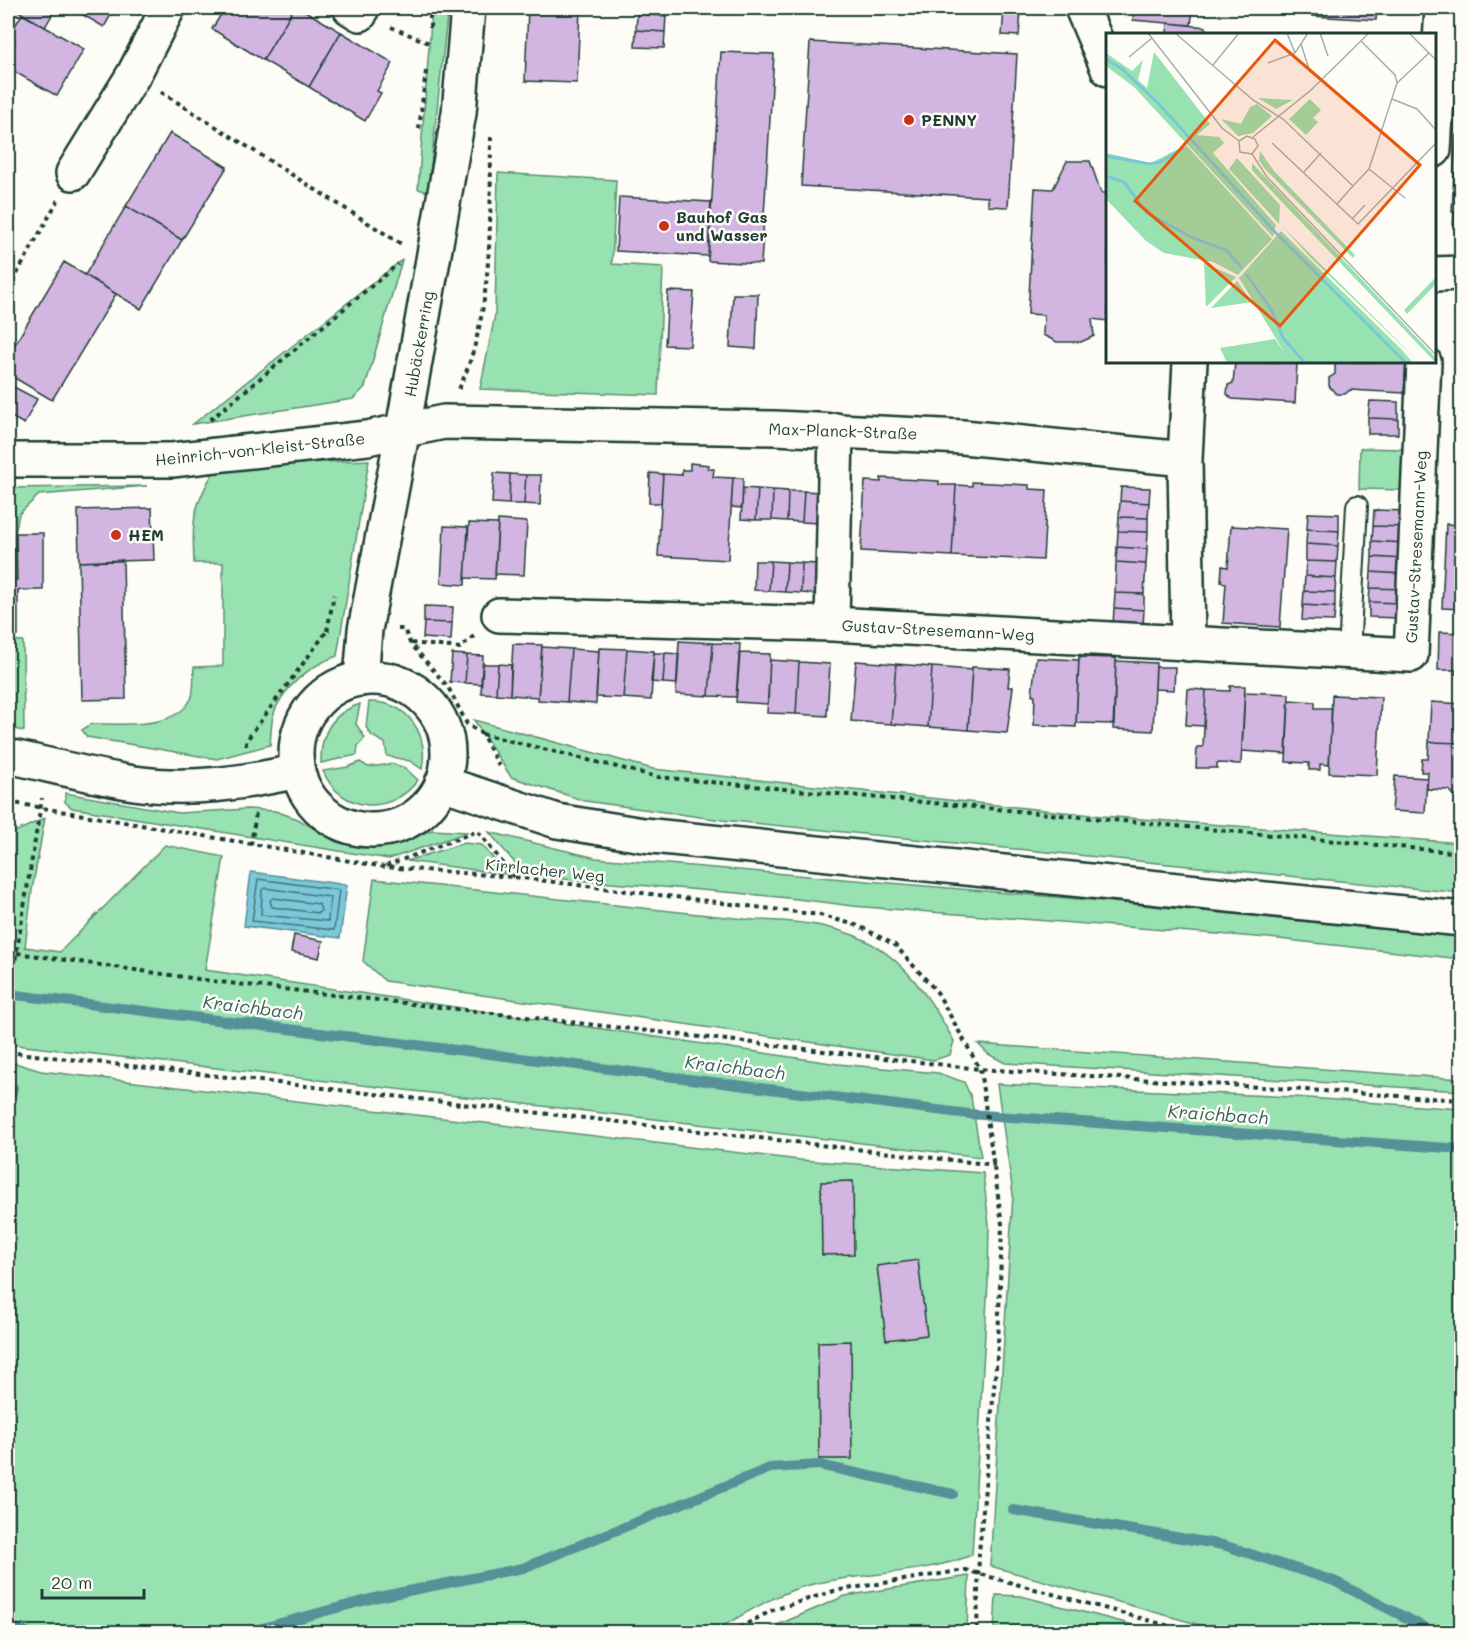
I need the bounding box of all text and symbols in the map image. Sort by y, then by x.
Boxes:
inset map [1106,33,1436,363]
place label: PENNY [921,109,977,130]
marker: PENNY [902,113,916,127]
place label: Bauhof Gas und Wasser [676,206,768,245]
marker: Bauhof Gas und Wasser [657,219,671,233]
street label: Hubäckerring [399,289,438,399]
street label: Max-Planck-Straße [768,417,918,444]
street label: Heinrich-von-Kleist-Straße [154,427,366,470]
street label: Gustav-Stresemann-Weg [1400,450,1431,644]
place label: HEM [128,524,164,545]
marker: HEM [109,528,123,542]
street label: Gustav-Stresemann-Weg [841,614,1035,645]
street label: Kirrlacher Weg [485,853,606,886]
water label: Kraichbach [202,989,305,1025]
water label: Kraichbach [684,1049,787,1085]
water label: Kraichbach [1167,1099,1269,1129]
scale bar [42,1562,144,1600]
text: 20 m [51,1570,92,1594]

